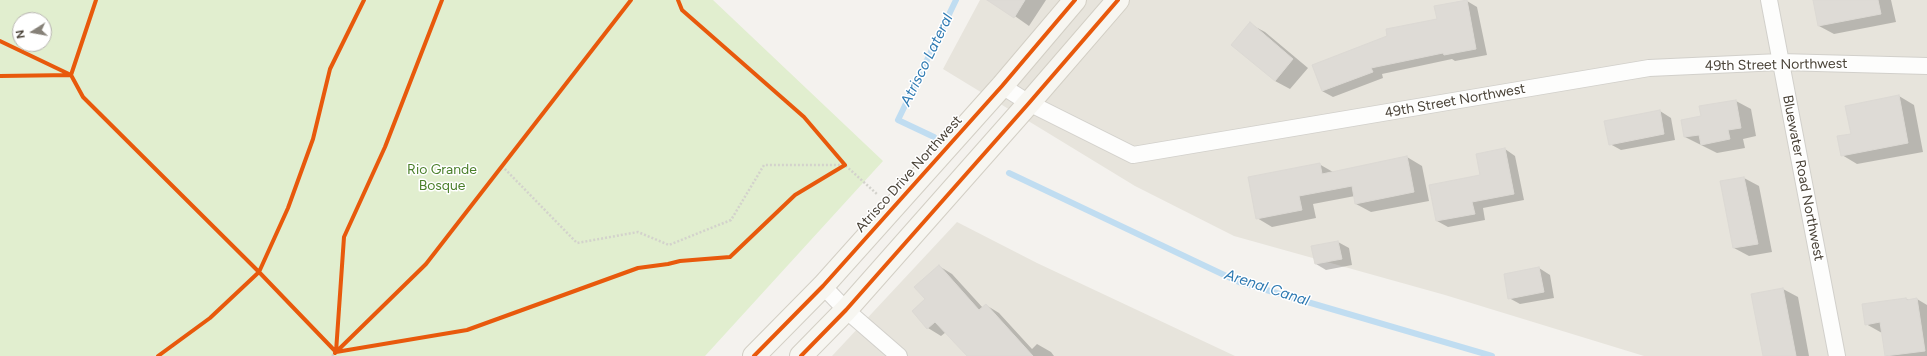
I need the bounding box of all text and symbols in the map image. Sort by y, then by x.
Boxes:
water label: Atrisco Lateral [897,11,957,109]
north arrow [12,12,52,52]
text: N [14,29,28,40]
street label: 49th Street Northwest [1704,55,1848,75]
street label: 49th Street Northwest [1383,80,1527,122]
street label: Bluewater Road Northwest [1779,94,1827,262]
street label: Atrisco Drive Northwest [852,112,966,236]
park label: Rio Grande Bosque [407,162,477,194]
water label: Arenal Canal [1222,266,1312,310]

